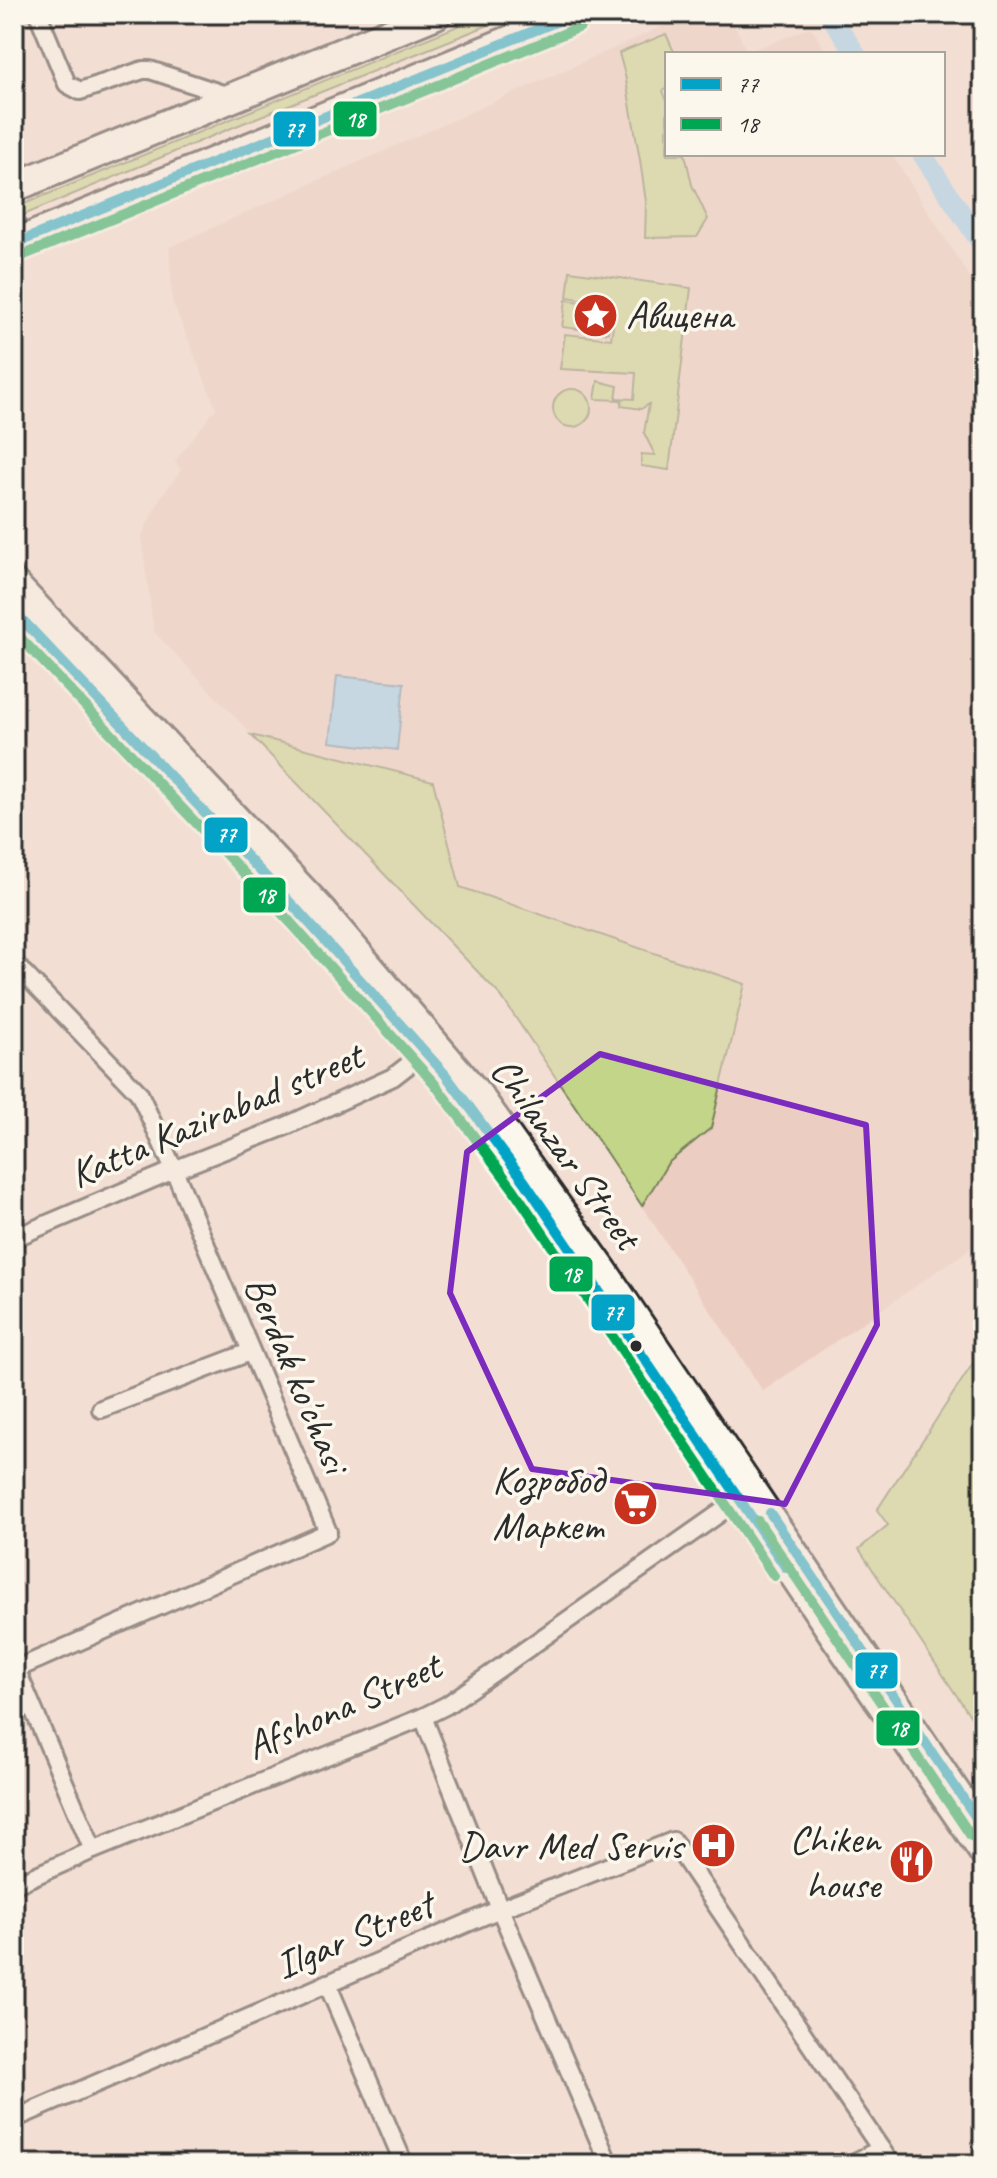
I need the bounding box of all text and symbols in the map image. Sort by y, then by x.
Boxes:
legend [665,52,945,156]
text: 77 [737,69,760,99]
line badge: 18 [332,100,378,138]
text: 18 [345,106,368,134]
text: 18 [737,109,761,139]
line badge: 77 [272,110,317,148]
text: 77 [284,116,306,144]
place label: Авицена [626,290,736,340]
place icon: Авицена [571,291,619,339]
line badge: 77 [203,816,249,854]
text: 77 [216,821,238,849]
line badge: 18 [242,876,287,914]
text: 18 [255,882,278,910]
street label: Katta Kazirabad street [62,1029,373,1199]
street label: Chilanzar Street [480,1047,655,1262]
line badge: 18 [548,1255,594,1293]
text: 18 [561,1261,584,1289]
street label: Berdak ko'chasi [233,1268,363,1484]
line badge: 77 [590,1293,636,1332]
text: 77 [603,1299,625,1327]
unlabelled marker [628,1338,644,1354]
place label: Козробод Маркет [492,1455,608,1551]
supermarket icon: Козробод Маркет [611,1479,659,1527]
street label: Afshona Street [238,1639,451,1771]
line badge: 77 [854,1651,899,1690]
text: 77 [866,1657,888,1685]
line badge: 18 [875,1709,921,1747]
text: 18 [888,1715,911,1743]
place label: Chiken house [789,1814,883,1910]
place label: Davr Med Servis [459,1821,686,1871]
hospital icon: Davr Med Servis [690,1822,738,1870]
restaurant icon: Chiken house [887,1838,935,1886]
street label: Ilgar Street [268,1877,446,1991]

